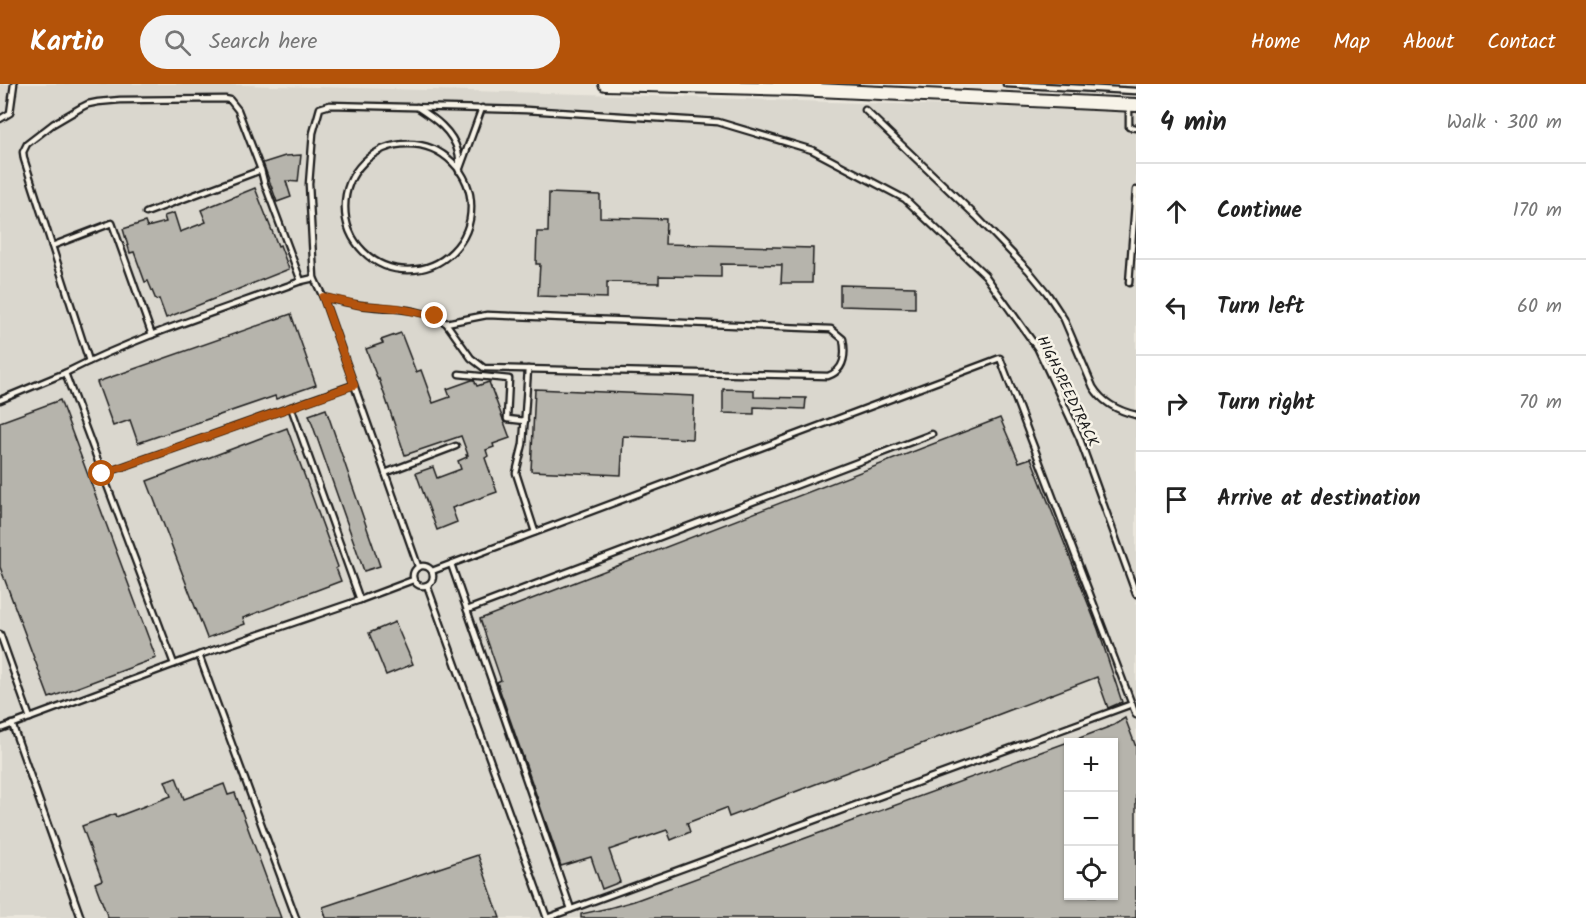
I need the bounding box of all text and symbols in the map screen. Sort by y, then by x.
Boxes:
search box [140,15,560,69]
text: Kartio [30,20,104,65]
text: Search here [209,25,317,60]
icon: search [161,26,194,59]
text: Home [1251,26,1300,59]
text: Map [1333,26,1370,59]
text: About [1403,26,1454,59]
text: Contact [1487,26,1556,59]
text: 4 min [1160,102,1227,144]
text: Walk · 300 m [1447,107,1562,139]
text: Continue [1217,194,1302,229]
icon: ahead [1160,195,1193,228]
text: 170 m [1513,195,1562,227]
text: Turn left [1217,290,1304,325]
icon: left [1160,291,1193,324]
text: 60 m [1517,291,1562,323]
route end [421,302,447,328]
street label: HIGHSPEEDTRACK [1030,332,1104,451]
text: Turn right [1217,386,1315,421]
icon: right [1160,387,1193,420]
text: 70 m [1519,387,1562,419]
route start [88,460,114,486]
text: Arrive at destination [1217,482,1420,517]
icon: arrive [1160,483,1193,516]
map controls [1064,738,1118,900]
button: + [1064,738,1118,792]
button: − [1064,792,1118,846]
button: locate [1064,846,1118,900]

